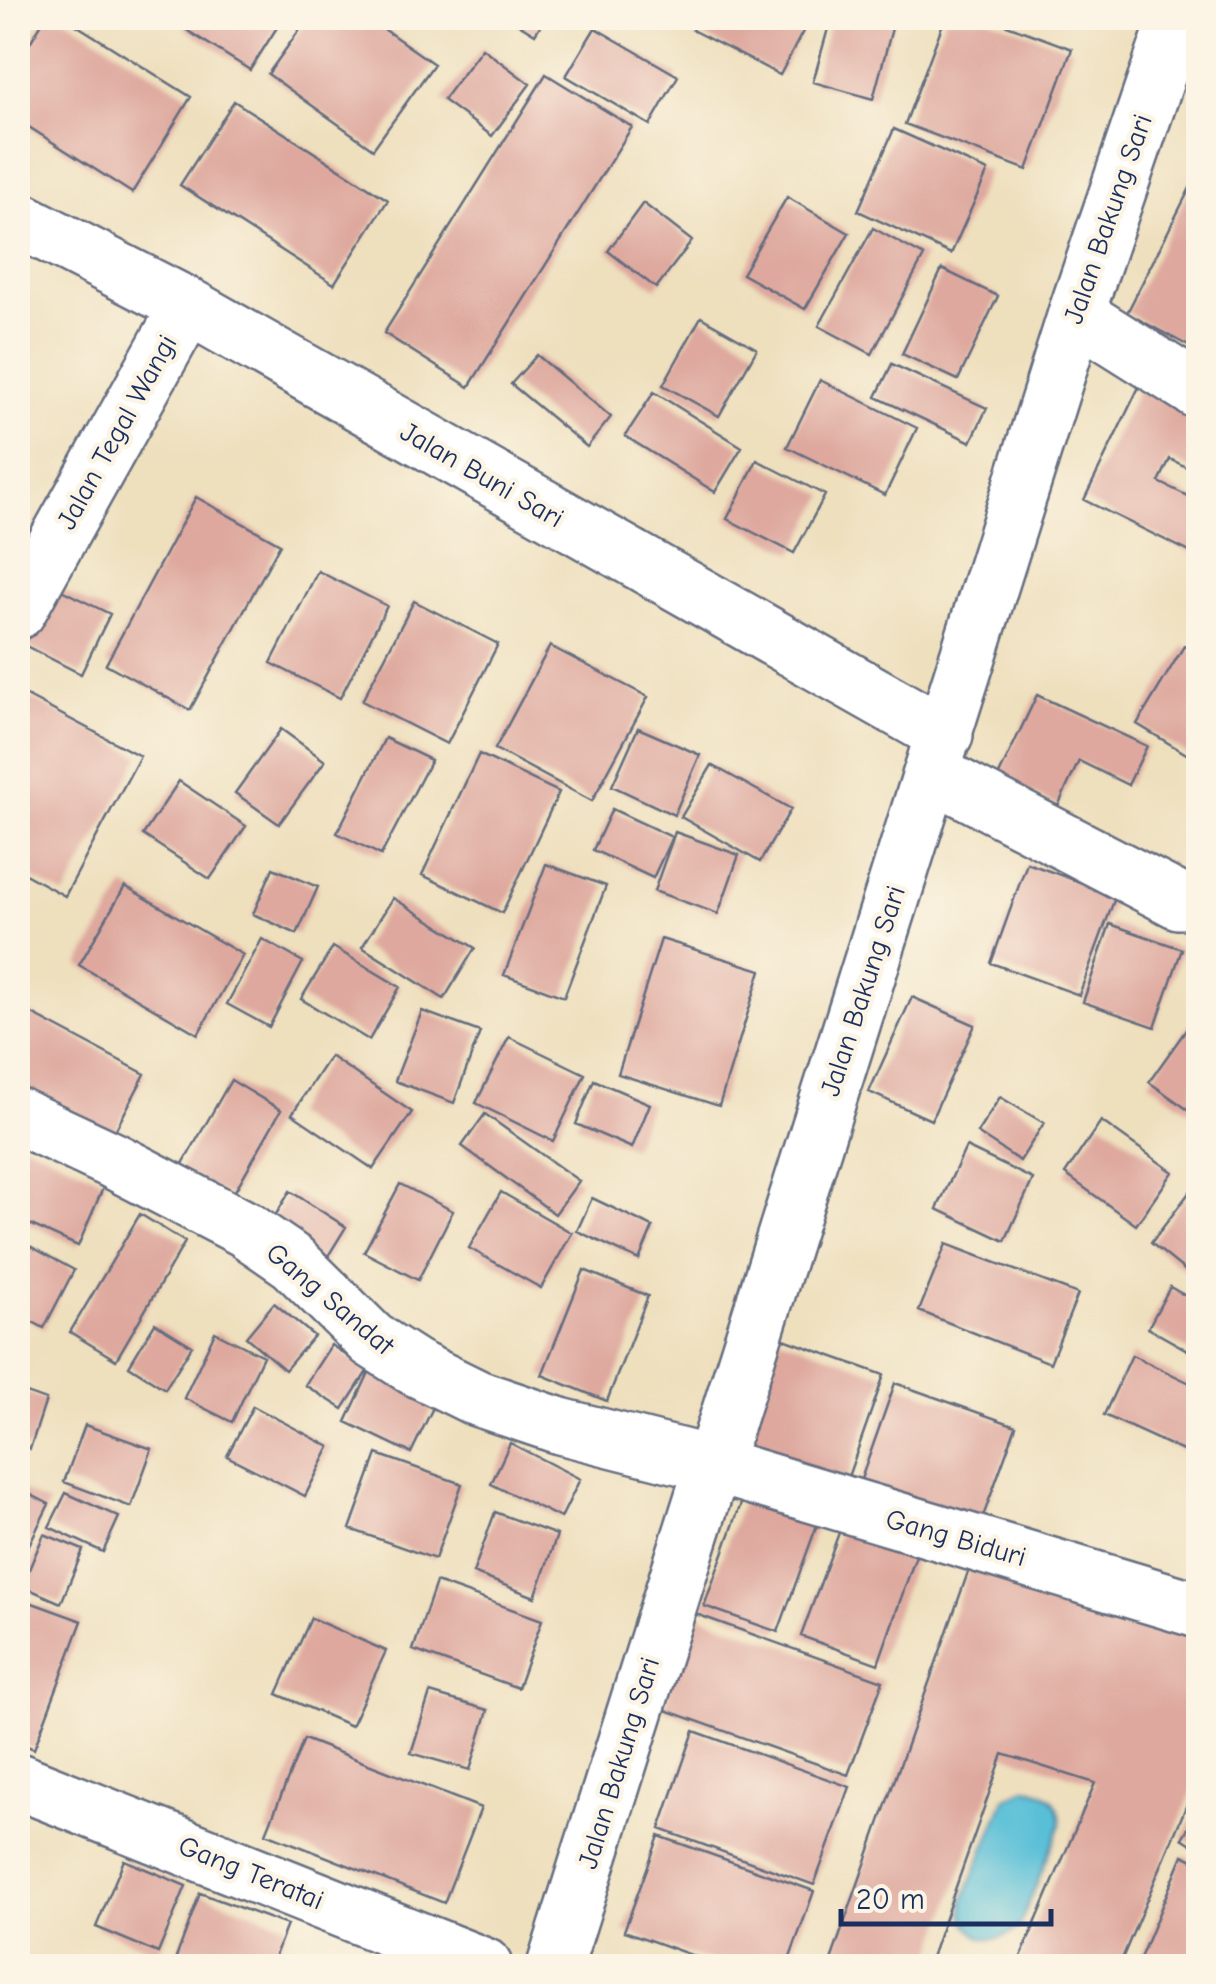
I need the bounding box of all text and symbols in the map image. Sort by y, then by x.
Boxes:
street label: Jalan Bakung Sari [1057,110,1159,328]
street label: Jalan Tegal Wangi [50,329,184,535]
street label: Jalan Buni Sari [395,415,569,535]
street label: Jalan Bakung Sari [814,882,912,1100]
street label: Gang Sandat [260,1236,401,1362]
street label: Gang Biduri [882,1503,1030,1573]
street label: Jalan Bakung Sari [572,1653,666,1873]
street label: Gang Teratai [174,1829,328,1917]
scale bar [841,1864,1051,1926]
text: 20 m [856,1882,925,1917]

